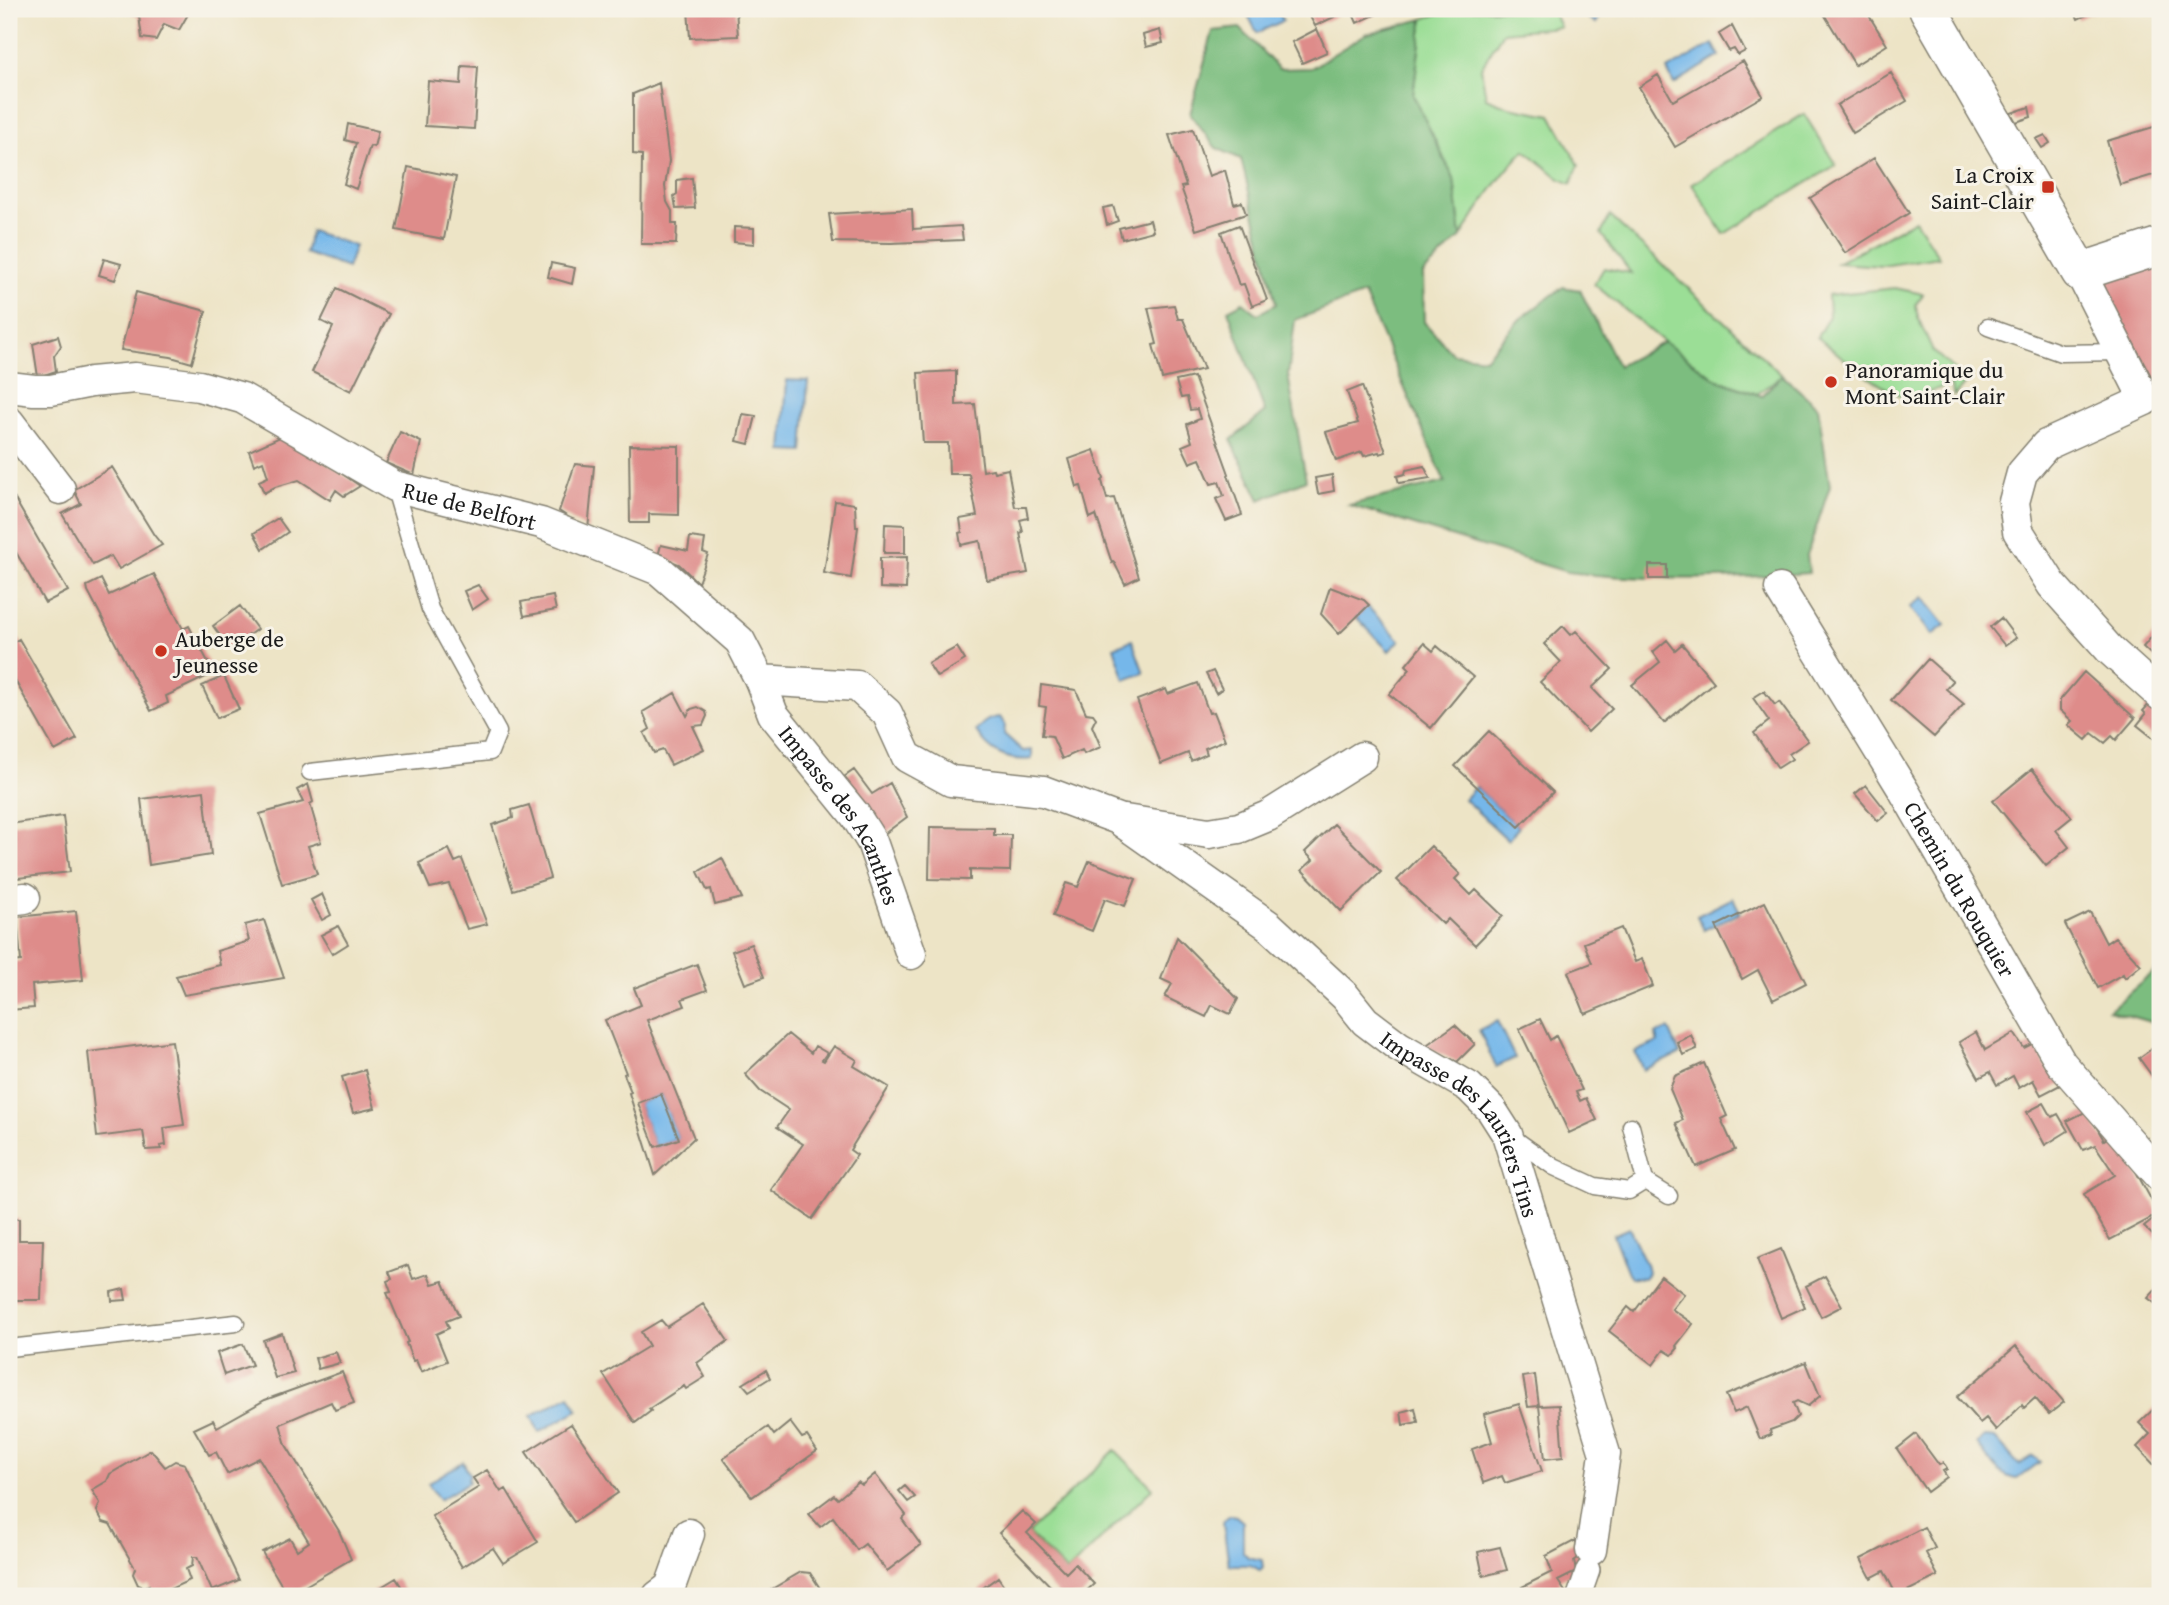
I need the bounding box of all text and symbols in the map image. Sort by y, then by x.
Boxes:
place label: La Croix Saint-Clair [1931,158,2035,217]
marker: La Croix Saint-Clair [2040,179,2056,195]
place label: Panoramique du Mont Saint-Clair [1845,353,2005,412]
marker: Panoramique du Mont Saint-Clair [1823,374,1839,390]
street label: Rue de Belfort [399,472,540,538]
place label: Auberge de Jeunesse [172,622,284,681]
marker: Auberge de Jeunesse [153,643,169,659]
street label: Impasse des Acanthes [771,717,909,909]
street label: Chemin du Rouquier [1897,795,2025,983]
street label: Impasse des Lauriers Tins [1374,1022,1548,1221]

